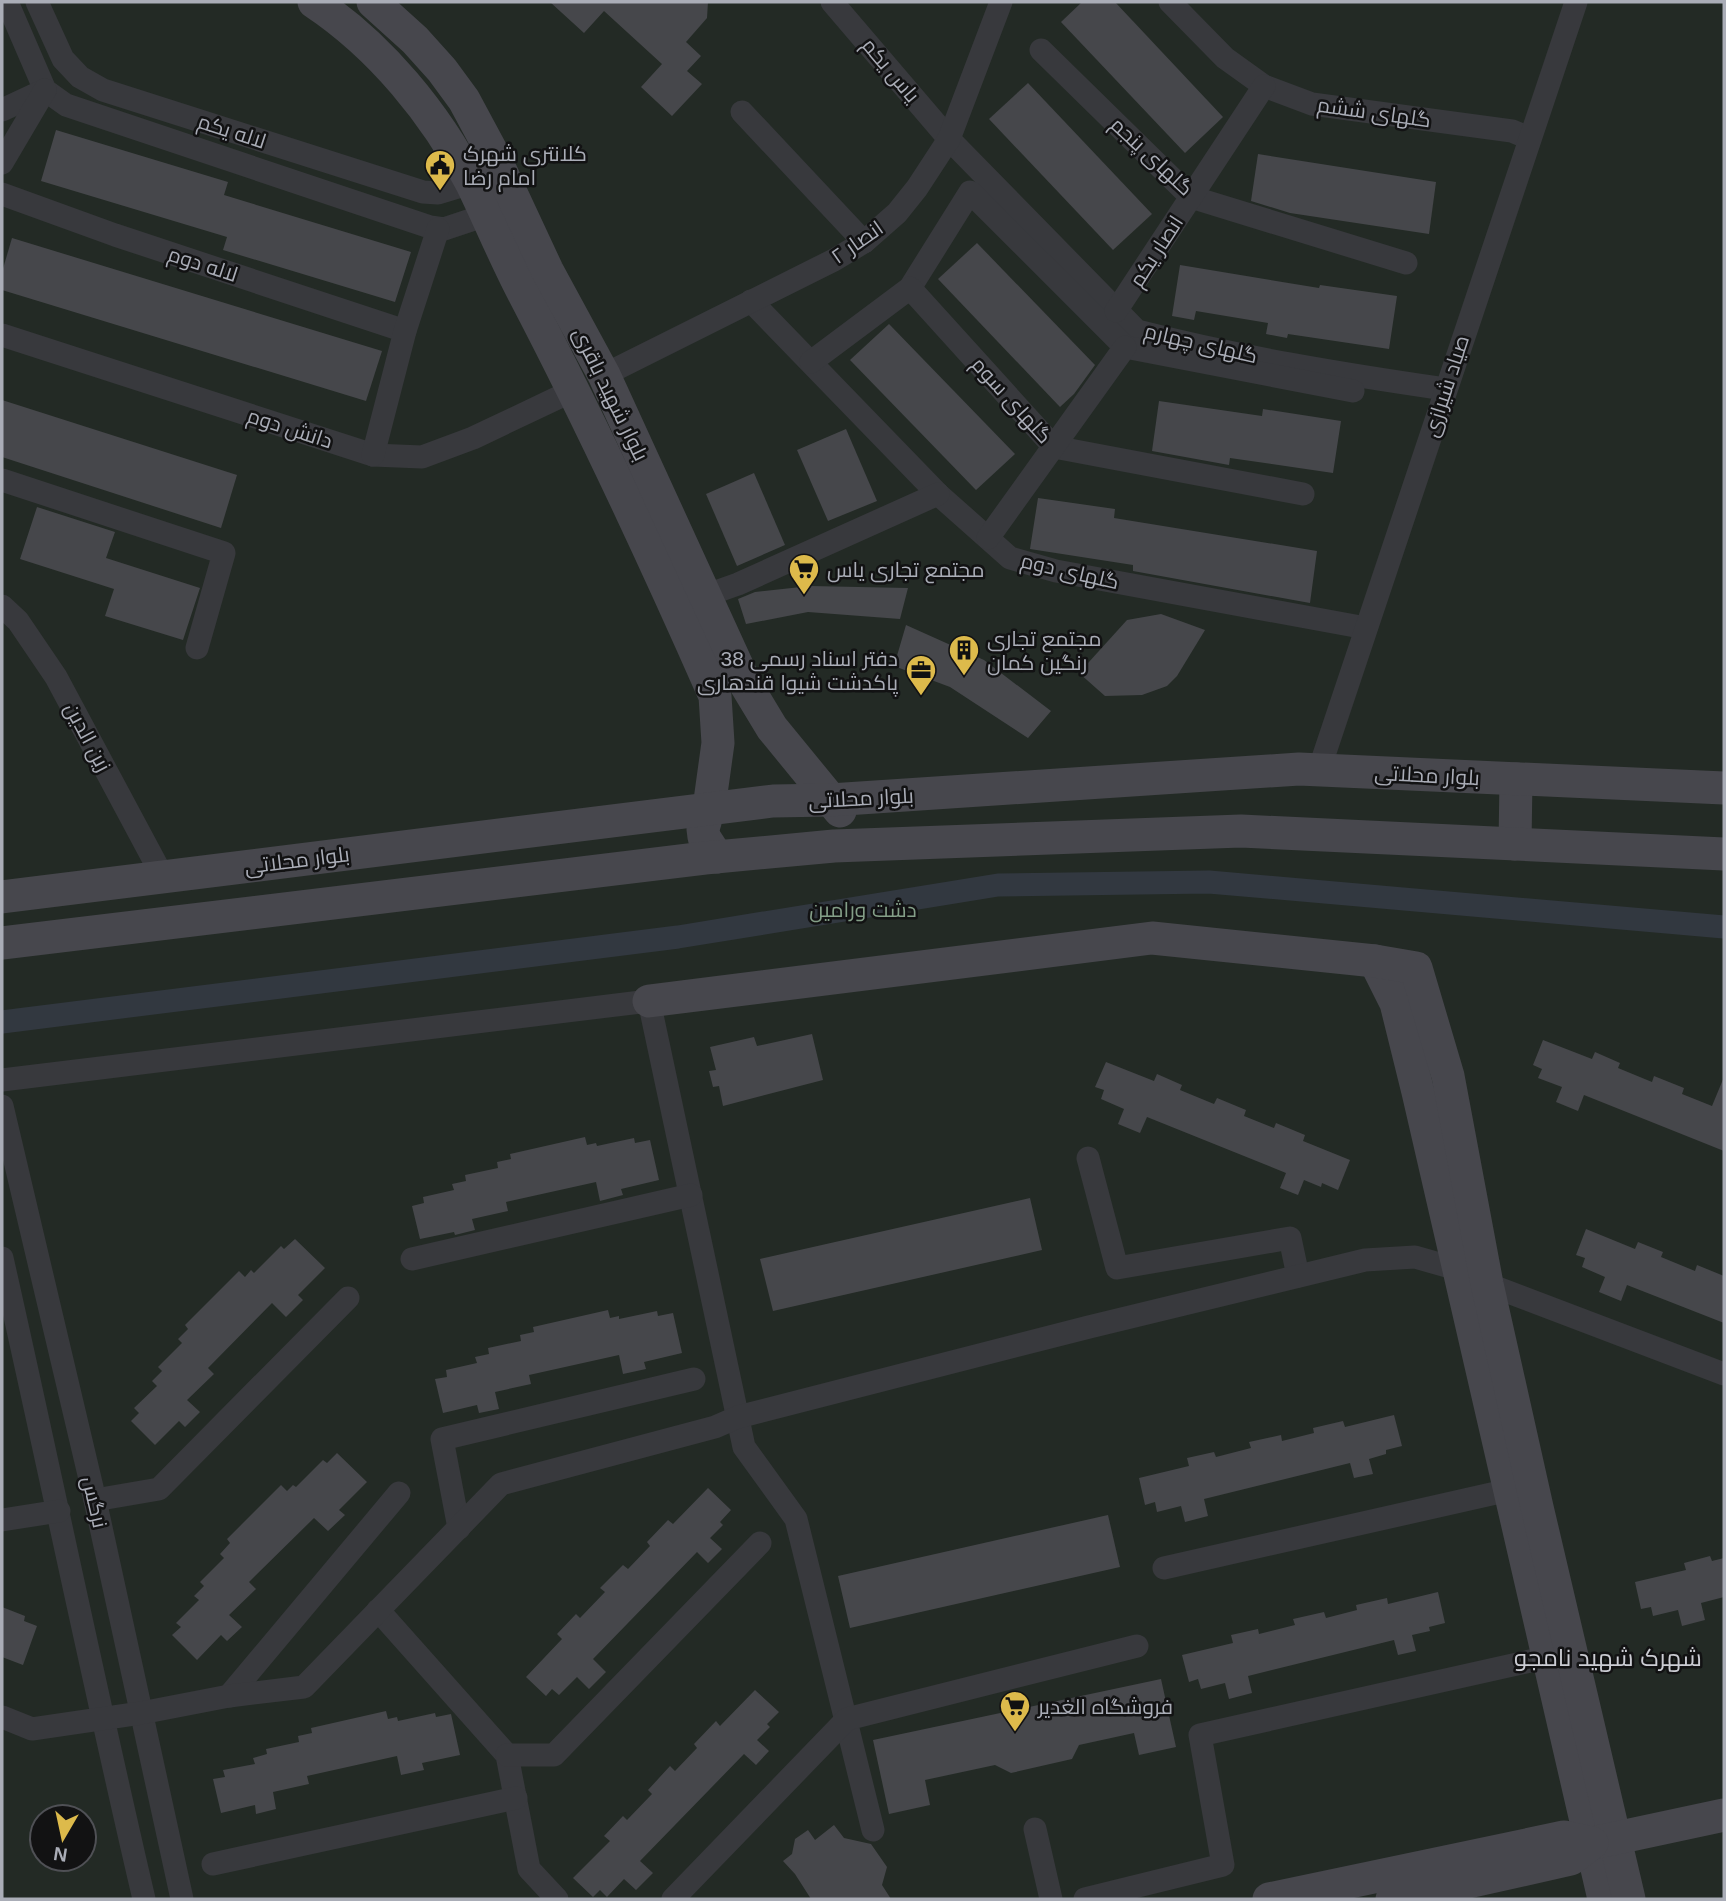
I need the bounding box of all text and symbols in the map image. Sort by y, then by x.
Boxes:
street label: یاس یکم [855,33,925,109]
street label: گلهای ششم [1315,93,1432,134]
street label: لاله یکم [194,109,269,156]
street label: گلهای پنجم [1104,112,1198,202]
place label: کلانتری شهرک امام رضا [463,142,587,192]
public building icon: کلانتری شهرک امام رضا [423,148,457,192]
street label: انصار یکم [1125,211,1190,292]
street label: انصار ۲ [827,216,888,269]
street label: لاله دوم [164,242,241,289]
street label: گلهای چهارم [1141,319,1260,370]
street label: بلوار شهید باقری [567,324,653,465]
street label: صیاد شیرازی [1419,332,1475,440]
street label: گلهای سوم [965,352,1057,450]
street label: دانش دوم [244,403,335,455]
street label: گلهای دوم [1018,549,1121,596]
supermarket icon: مجتمع تجاری یاس [787,552,821,596]
place label: مجتمع تجاری یاس [827,558,984,584]
place label: مجتمع تجاری رنگین کمان [987,627,1101,676]
building icon: مجتمع تجاری رنگین کمان [947,633,981,677]
place label: دفتر اسناد رسمی 38 پاکدشت شیوا قندهاری [697,647,898,697]
office icon: دفتر اسناد رسمی 38 پاکدشت شیوا قندهاری [904,653,938,697]
street label: زین الدین [59,699,116,776]
street label: بلوار محلاتی [1374,761,1480,791]
street label: بلوار محلاتی [808,784,914,814]
street label: بلوار محلاتی [243,842,351,880]
park label: دشت ورامین [809,898,917,923]
street label: نرگس [76,1474,112,1531]
district label: شهرک شهید نامجو [1514,1644,1702,1672]
supermarket icon: فروشگاه الغدیر [998,1689,1032,1733]
place label: فروشگاه الغدیر [1037,1695,1173,1719]
north arrow [28,1803,98,1873]
text: N [52,1843,69,1866]

